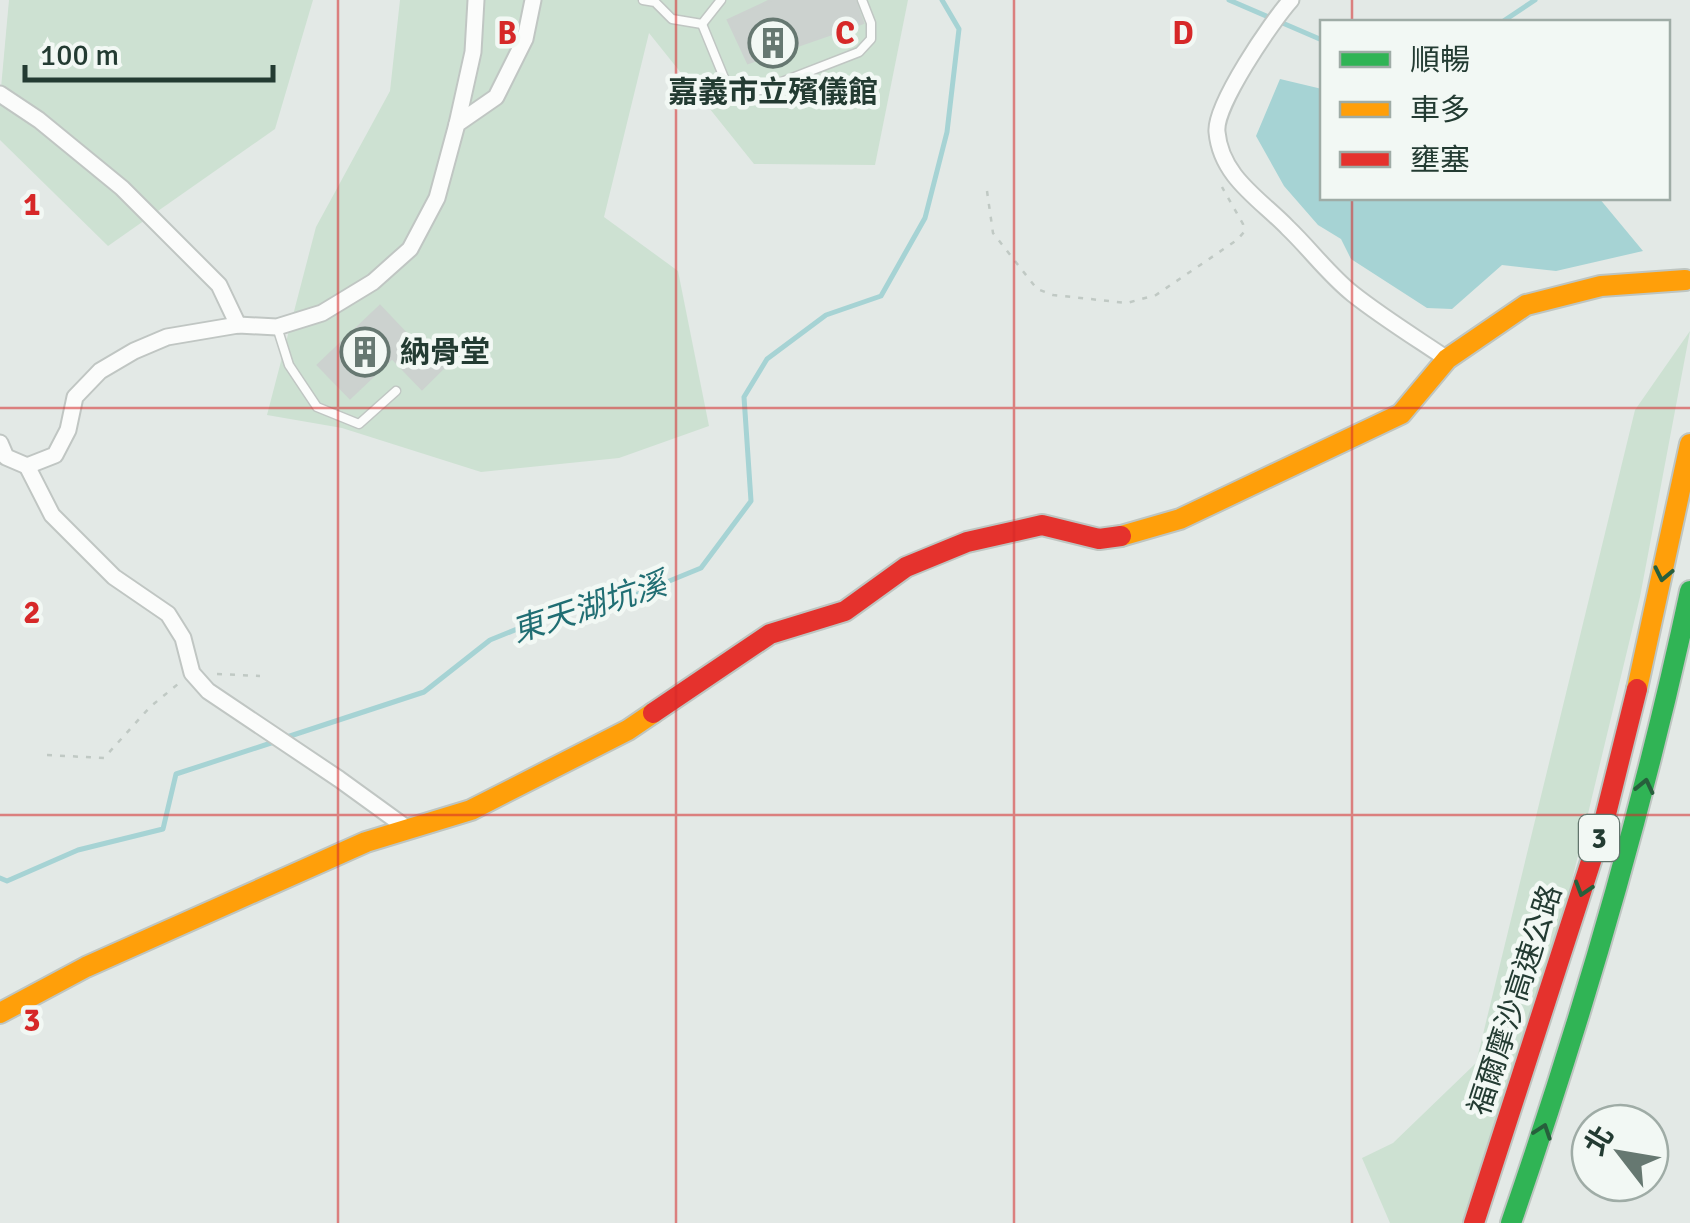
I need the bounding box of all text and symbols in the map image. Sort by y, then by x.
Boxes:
text: B [497,14,517,53]
text: C [835,14,855,53]
text: D [1172,14,1194,53]
building icon: 嘉義市立殯儀館 [747,17,799,69]
scale bar [25,20,272,82]
legend [1320,20,1670,200]
text: 100 m [40,37,119,74]
text: 順暢 [1410,42,1470,79]
place label: 嘉義市立殯儀館 [668,74,878,111]
text: 車多 [1410,92,1470,129]
text: 壅塞 [1410,142,1470,179]
text: 1 [23,185,41,224]
building icon: 納骨堂 [339,326,391,378]
place label: 納骨堂 [400,334,490,371]
water label: 東天湖坑溪 [507,563,675,651]
one-way arrow [1654,565,1675,582]
text: 2 [23,593,41,632]
one-way arrow [1633,778,1654,795]
road number: 3 [1579,815,1619,861]
street label: 福爾摩沙高速公路 [1461,880,1570,1120]
one-way arrow [1574,880,1595,897]
text: 3 [23,1001,41,1040]
north arrow [1570,1103,1670,1203]
text: 北 [1578,1120,1621,1161]
one-way arrow [1532,1123,1552,1140]

